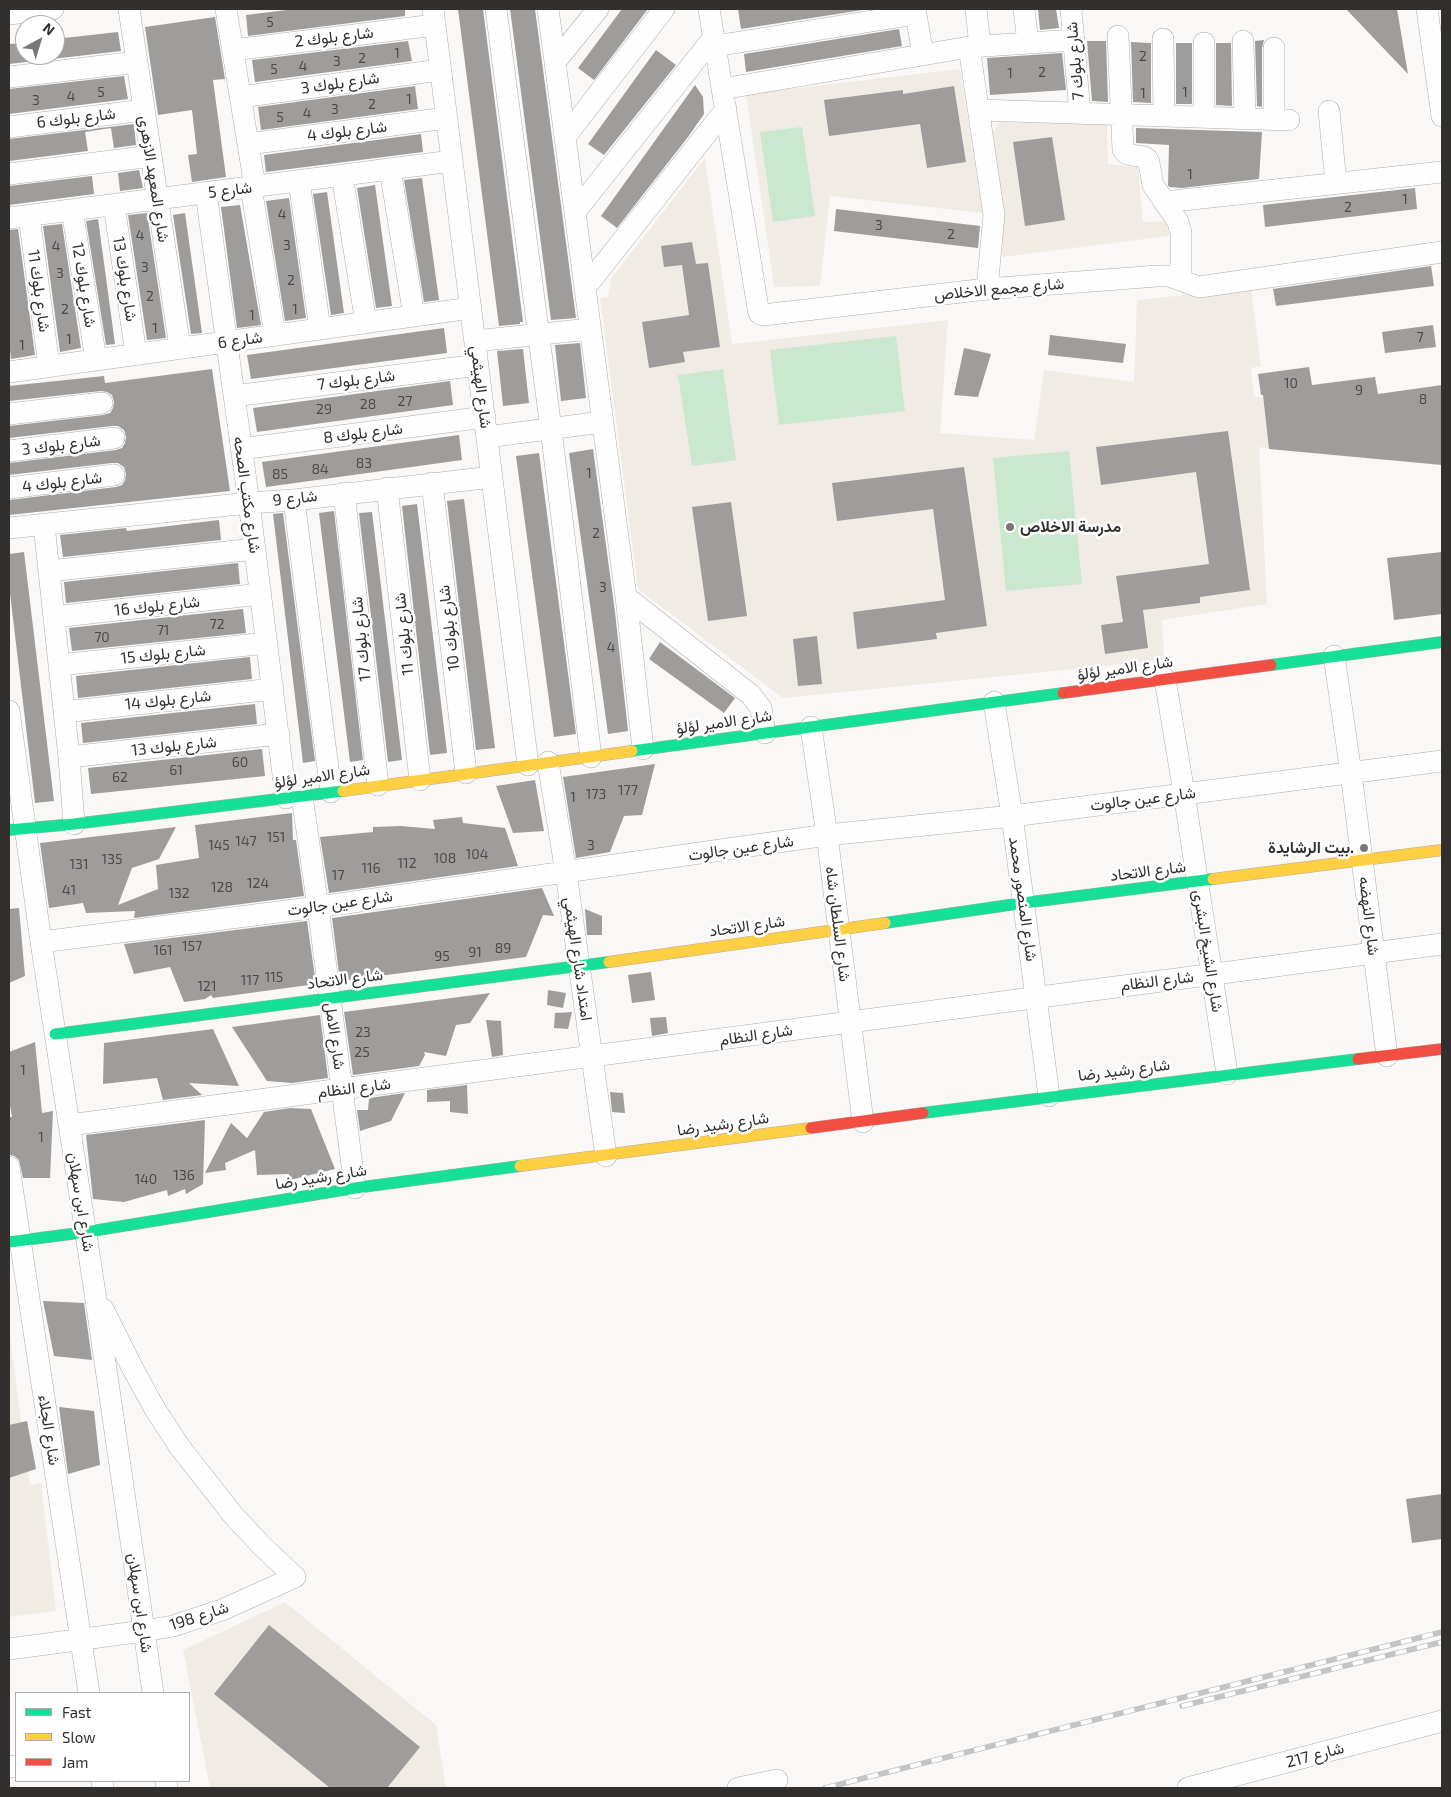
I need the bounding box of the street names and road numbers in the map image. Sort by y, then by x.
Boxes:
street label: شارع بلوك 7 [1062,21,1088,101]
street label: شارع بلوك 2 [293,23,375,51]
street label: شارع بلوك 3 [299,68,381,98]
street label: شارع بلوك 6 [35,104,117,132]
street label: شارع المعهد الازهرى [135,114,173,244]
street label: شارع بلوك 4 [306,117,388,145]
street label: شارع 5 [207,178,253,202]
street label: شارع بلوك 13 [109,235,141,323]
street label: شارع بلوك 12 [68,241,100,329]
street label: شارع بلوك 11 [24,249,54,333]
street label: شارع مجمع الاخلاص [933,274,1065,304]
street label: شارع 6 [216,327,264,353]
street label: شارع الهيثمي [466,344,496,430]
street label: شارع بلوك 7 [316,366,396,394]
street label: شارع بلوك 8 [322,419,404,447]
street label: شارع بلوك 3 [21,431,101,459]
street label: شارع مكتب الصحه [229,435,265,555]
street label: شارع بلوك 4 [21,468,103,496]
street label: شارع 9 [272,486,318,510]
street label: شارع بلوك 10 [434,584,464,672]
street label: شارع بلوك 16 [113,592,201,620]
street label: شارع بلوك 11 [390,592,418,676]
street label: شارع بلوك 17 [347,596,375,682]
street label: شارع بلوك 15 [120,640,206,668]
street label: شارع الامير لؤلؤ [1076,652,1174,684]
street label: شارع بلوك 14 [124,686,212,714]
street label: شارع الامير لؤلؤ [675,706,773,738]
street label: شارع بلوك 13 [130,732,218,760]
street label: شارع الامير لؤلؤ [273,760,371,792]
street label: شارع عين جالوت [1089,783,1197,815]
street label: شارع عين جالوت [687,831,795,865]
street label: شارع المنصور محمد [1005,835,1041,963]
street label: شارع الاتحاد [1109,857,1187,885]
street label: شارع السلطان شاه [821,865,855,983]
street label: شارع النهضه [1355,875,1383,957]
street label: شارع عين جالوت [286,886,394,920]
street label: شارع الشيخ البشرى [1189,888,1227,1014]
street label: امتداد شارع الهيثمي [560,896,596,1022]
street label: شارع الاتحاد [708,911,786,941]
street label: شارع الاتحاد [306,965,384,993]
street label: شارع النظام [1119,967,1195,995]
street label: شارع الامل [321,1001,349,1071]
street label: شارع النظام [718,1020,794,1050]
street label: شارع رشيد رضا [1077,1055,1171,1085]
street label: شارع النظام [316,1074,392,1102]
street label: شارع رشيد رضا [676,1108,770,1140]
street label: شارع ابن سهلان [64,1151,98,1253]
street label: شارع رشيد رضا [274,1160,368,1194]
street label: شارع الجلاء [34,1393,64,1467]
street label: شارع ابن سهلان [124,1552,156,1654]
street label: شارع 198 [167,1597,231,1635]
street label: شارع 217 [1284,1738,1346,1772]

